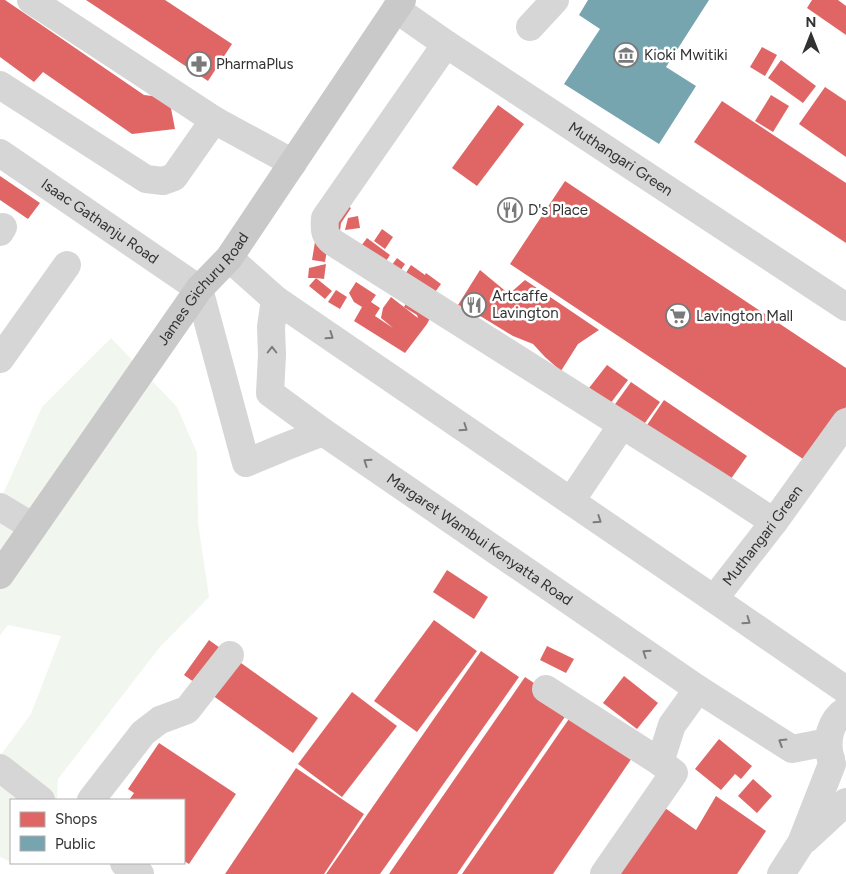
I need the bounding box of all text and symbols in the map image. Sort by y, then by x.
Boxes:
north arrow [786,10,836,60]
text: N [806,14,816,31]
museum icon: Kioki Mwitiki [613,42,639,68]
place label: Kioki Mwitiki [644,46,728,64]
pharmacy icon: PharmaPlus [186,51,212,77]
place label: PharmaPlus [216,55,294,73]
street label: Muthangari Green [565,118,676,200]
street label: Isaac Gathanju Road [38,175,162,268]
restaurant icon: D's Place [497,197,523,223]
place label: D's Place [528,201,588,219]
street label: James Gichuru Road [154,229,252,349]
place label: Artcaffe Lavington [492,287,559,322]
restaurant icon: Artcaffe Lavington [461,292,487,318]
supermarket icon: Lavington Mall [665,303,691,329]
place label: Lavington Mall [696,307,793,325]
one-way arrow [324,330,334,339]
one-way arrow [267,346,277,354]
one-way arrow [459,422,468,431]
one-way arrow [363,459,373,468]
street label: Margaret Wambui Kenyatta Road [383,469,576,609]
street label: Muthangari Green [719,482,806,589]
one-way arrow [593,514,602,523]
one-way arrow [741,615,751,624]
one-way arrow [642,650,651,659]
one-way arrow [778,739,787,749]
legend [10,799,185,864]
text: Shops [55,810,97,828]
text: Public [55,835,96,853]

